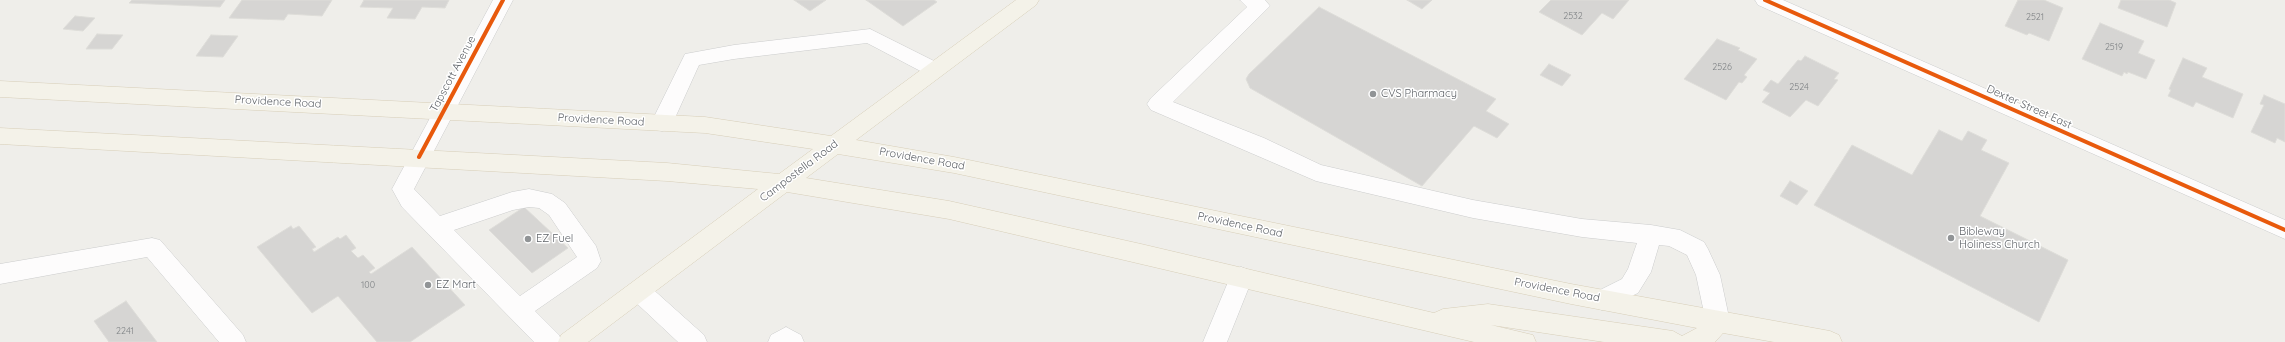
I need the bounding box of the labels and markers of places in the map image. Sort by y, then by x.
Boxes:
place label: CVS Pharmacy [1381,87,1457,101]
marker: CVS Pharmacy [1368,89,1378,99]
place label: Bibleway Holiness Church [1959,225,2040,251]
place label: EZ Fuel [536,232,573,246]
marker: Bibleway Holiness Church [1946,233,1956,243]
marker: EZ Fuel [523,234,533,244]
place label: EZ Mart [436,278,476,292]
marker: EZ Mart [423,280,433,290]

